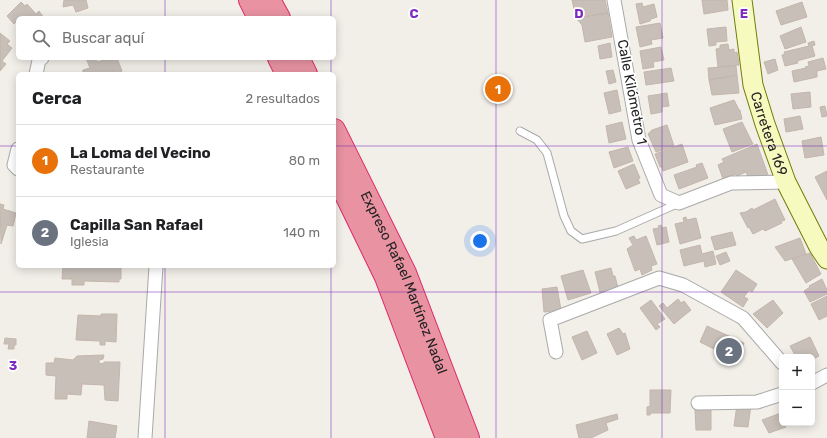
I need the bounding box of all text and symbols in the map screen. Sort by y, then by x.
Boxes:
text: C [409,6,419,21]
text: D [574,6,584,21]
text: E [740,6,748,21]
search box [16,16,336,60]
icon: search [30,27,52,49]
text: Buscar aquí [62,29,144,47]
street label: Calle Kilómetro 1 [613,38,651,146]
pin: 1 [485,74,511,104]
text: Cerca [32,88,82,108]
street label: Carretera 169 [747,90,792,178]
text: 2 resultados [245,91,320,106]
text: La Loma del Vecino [70,144,211,162]
text: 1 [42,153,48,168]
text: 80 m [289,153,320,168]
text: Restaurante [70,162,145,177]
street label: Expreso Rafael Martínez Nadal [357,188,451,376]
text: Capilla San Rafael [70,216,203,234]
text: 2 [41,225,49,240]
text: 140 m [283,225,320,240]
your location [470,231,490,251]
text: Iglesia [70,234,109,249]
pin: 2 [716,336,742,366]
map controls [779,354,815,426]
button: + [779,354,815,390]
text: 3 [9,358,18,373]
button: − [779,390,815,426]

